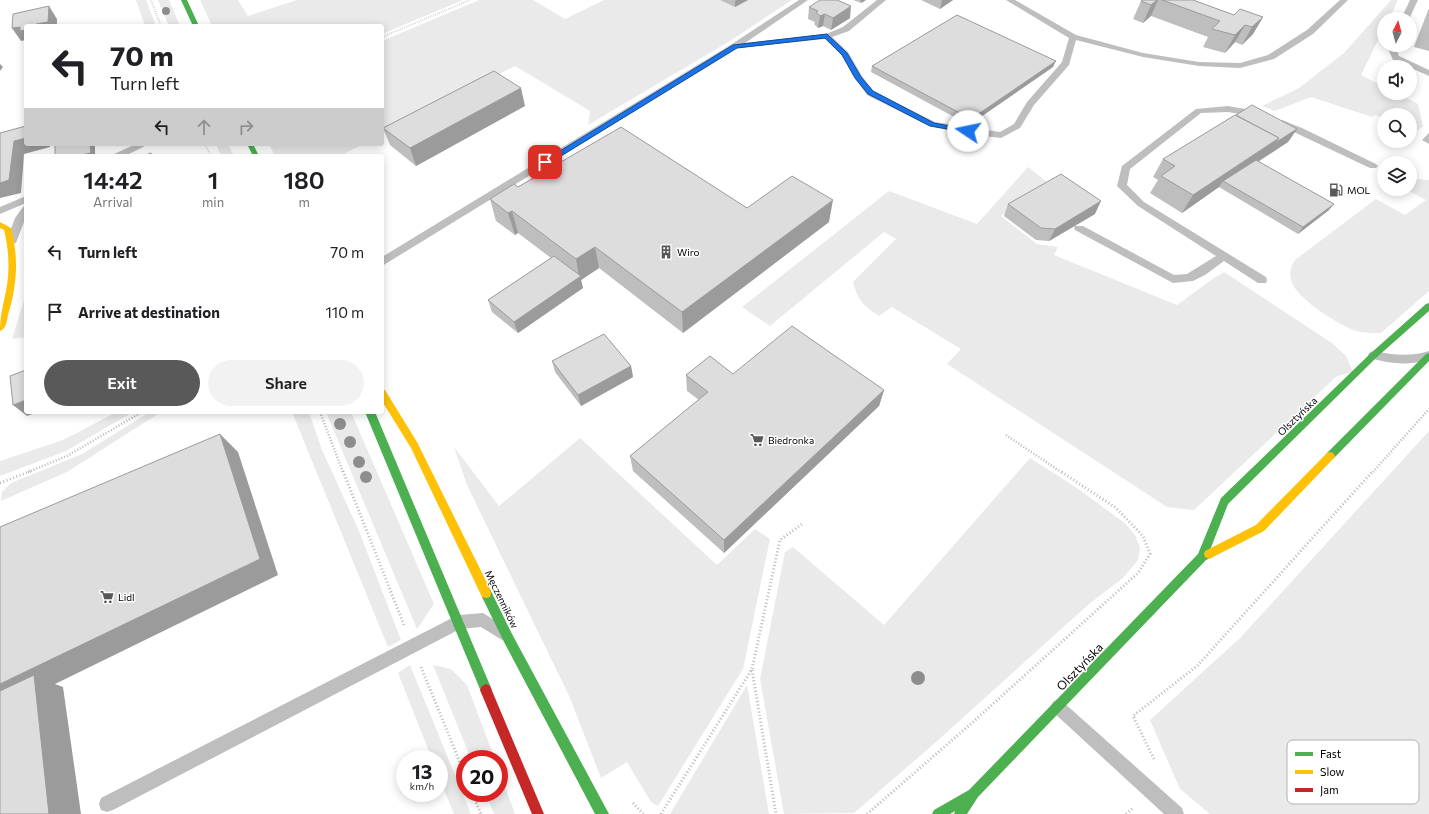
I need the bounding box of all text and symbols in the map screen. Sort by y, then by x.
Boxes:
north arrow [1377,12,1417,52]
map controls [1377,12,1417,196]
text: 70 m [110,38,174,72]
icon: left [44,40,96,92]
button: sound [1377,60,1417,100]
text: Turn left [110,72,179,94]
button: search [1377,108,1417,148]
position arrow [947,110,989,152]
icon: left [151,116,173,138]
icon: ahead [193,116,215,138]
icon: right [235,116,257,138]
pin [528,145,562,179]
icon: arrive [534,151,556,173]
button: layers [1377,156,1417,196]
text: 14:42 [83,165,143,194]
text: 1 [208,165,218,194]
text: 180 [283,165,325,194]
fuel station icon: MOL [1328,182,1344,198]
place label: MOL [1347,184,1371,196]
text: Arrival [93,194,133,210]
text: min [202,194,224,210]
text: m [298,194,310,210]
icon: left [44,241,66,263]
text: Turn left [78,243,137,261]
text: 70 m [330,243,364,261]
building icon: Wiro [658,244,674,260]
place label: Wiro [677,246,700,258]
icon: arrive [44,301,66,323]
text: Arrive at destination [78,303,220,321]
text: 110 m [325,303,364,321]
button: Exit [44,360,200,406]
button: Share [208,360,364,406]
street label: Olsztyńska [1275,394,1319,438]
supermarket icon: Biedronka [749,432,765,448]
place label: Biedronka [768,434,814,446]
street label: Męczenników [483,568,521,630]
supermarket icon: Lidl [99,589,115,605]
place label: Lidl [118,591,135,603]
street label: Olsztyńska [1053,640,1105,693]
legend [1287,740,1419,804]
text: Fast [1320,747,1342,760]
speed limit sign: 20 [456,750,508,802]
text: 13 [412,759,432,783]
text: Slow [1320,765,1345,778]
text: km/h [410,780,434,792]
text: Jam [1320,783,1339,797]

